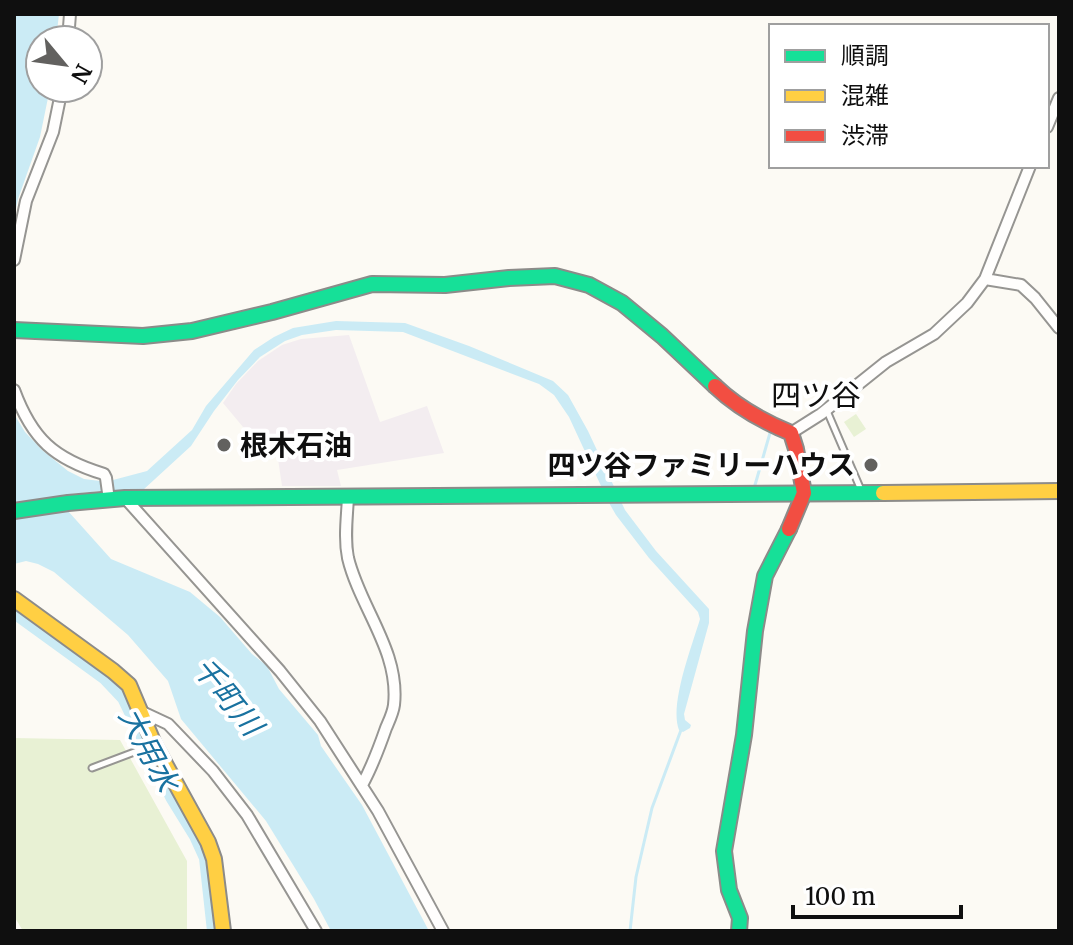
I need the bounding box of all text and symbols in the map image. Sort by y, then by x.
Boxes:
north arrow [24,24,104,104]
legend [769,24,1049,168]
text: 順調 [841,40,889,71]
text: N [65,59,98,89]
text: 混雑 [841,80,889,111]
text: 渋滞 [841,120,889,151]
district label: 四ツ谷 [771,376,861,414]
place label: 根木石油 [240,427,352,463]
marker: 根木石油 [215,436,233,454]
place label: 四ツ谷ファミリーハウス [548,447,855,483]
marker: 四ツ谷ファミリーハウス [862,456,880,474]
water label: 千町川 [185,649,273,745]
water label: 大用水 [111,700,188,800]
scale bar [793,869,961,919]
text: 100 m [805,881,876,912]

